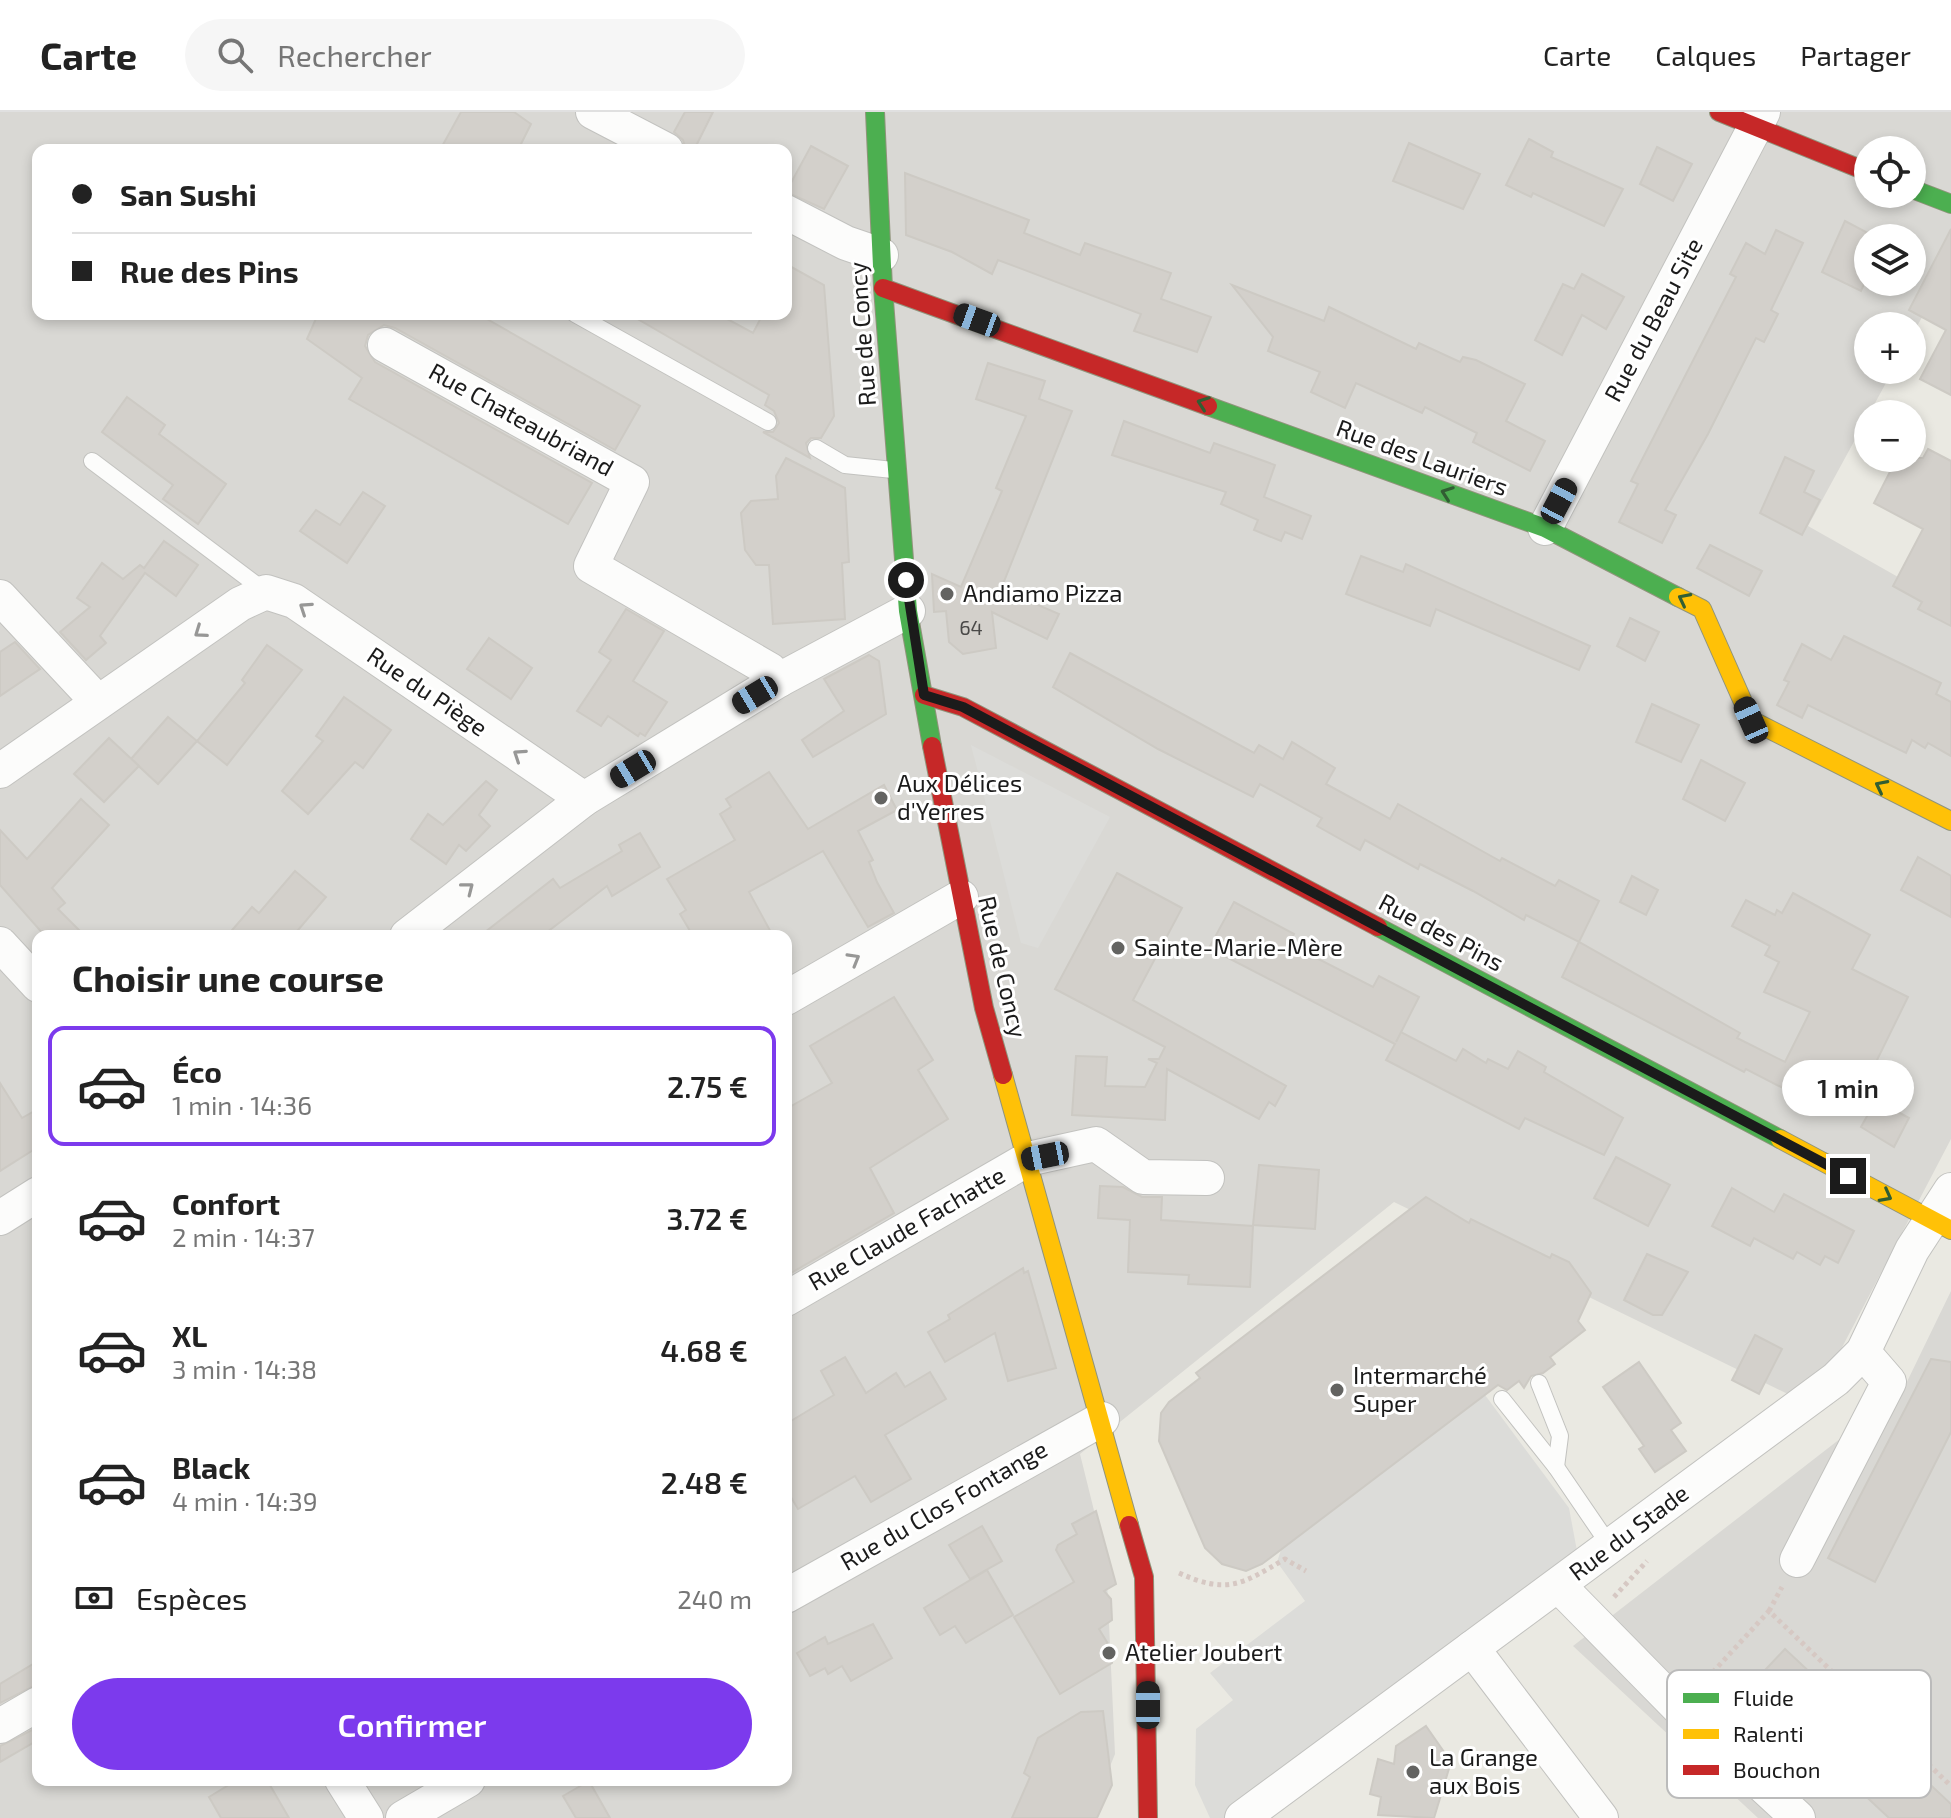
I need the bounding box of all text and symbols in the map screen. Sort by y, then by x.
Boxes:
search box [185,19,745,91]
text: Carte [40,32,137,78]
icon: search [213,33,257,77]
text: Rechercher [277,37,432,73]
text: Carte [1543,38,1611,72]
text: Calques [1655,38,1756,72]
text: Partager [1800,38,1911,72]
map controls [1854,136,1926,472]
button: locate [1854,136,1926,208]
text: San Sushi [120,176,257,212]
button: layers [1854,224,1926,296]
street label: Rue du Beau Site [1597,233,1708,406]
text: Rue des Pins [120,253,299,289]
street label: Rue de Concy [842,261,881,407]
car [950,301,1004,339]
button: + [1854,312,1926,384]
street label: Rue Chateaubriand [424,356,619,481]
one-way arrow [1197,396,1211,413]
button: − [1854,400,1926,472]
street label: Rue des Lauriers [1333,412,1512,501]
car [1537,474,1581,528]
one-way arrow [1441,486,1455,502]
route start [888,562,924,598]
place label: Andiamo Pizza [963,578,1123,607]
marker: Andiamo Pizza [938,585,956,603]
one-way arrow [1677,594,1692,609]
one-way arrow [299,603,314,618]
house number: 64 [959,615,983,639]
one-way arrow [194,622,208,637]
street label: Rue du Piège [362,640,493,742]
car [728,672,782,718]
car [1730,693,1772,747]
car [606,746,660,792]
one-way arrow [514,750,528,765]
place label: Aux Délices d'Yerres [897,768,1022,825]
one-way arrow [1875,780,1890,795]
marker: Aux Délices d'Yerres [872,789,890,807]
one-way arrow [459,884,474,898]
street label: Rue des Pins [1374,887,1509,977]
street label: Rue de Concy [973,893,1034,1041]
place label: Sainte-Marie-Mère [1134,932,1343,961]
marker: Sainte-Marie-Mère [1109,939,1127,957]
one-way arrow [845,953,859,969]
text: Choisir une course [72,956,384,999]
icon: car [76,1050,148,1122]
text: Éco [172,1053,222,1089]
callout: 1 min [1782,1060,1914,1116]
text: 2.75 € [667,1068,748,1104]
text: 1 min [1817,1072,1879,1103]
text: 1 min · 14:36 [172,1089,312,1120]
car [1019,1140,1071,1172]
route end [1830,1158,1866,1194]
street label: Rue Claude Fachatte [803,1160,1010,1296]
icon: car [76,1182,148,1254]
text: Confort [172,1185,280,1221]
one-way arrow [1878,1187,1893,1202]
text: 3.72 € [666,1200,748,1236]
text: 2 min · 14:37 [172,1221,315,1252]
icon: car [76,1314,148,1386]
text: XL [172,1317,207,1353]
text: 4.68 € [660,1332,748,1368]
text: 3 min · 14:38 [172,1353,317,1384]
place label: Intermarché Super [1353,1360,1487,1417]
marker: Intermarché Super [1328,1381,1346,1399]
street label: Rue du Clos Fontange [835,1434,1052,1576]
icon: car [76,1446,148,1518]
text: Black [172,1449,250,1485]
text: 2.48 € [661,1464,748,1500]
street label: Rue du Stade [1563,1478,1693,1586]
text: 4 min · 14:39 [172,1485,318,1516]
icon: cash [72,1576,116,1620]
text: Espèces [136,1580,247,1616]
text: 240 m [677,1583,752,1614]
place label: Atelier Joubert [1125,1637,1282,1666]
marker: Atelier Joubert [1100,1644,1118,1662]
legend [1667,1670,1931,1798]
button: Confirmer [72,1678,752,1770]
car [1136,1681,1160,1729]
text: Fluide [1733,1684,1794,1710]
text: Ralenti [1733,1720,1804,1746]
place label: La Grange aux Bois [1429,1742,1538,1799]
text: Bouchon [1733,1756,1821,1782]
marker: La Grange aux Bois [1404,1763,1422,1781]

